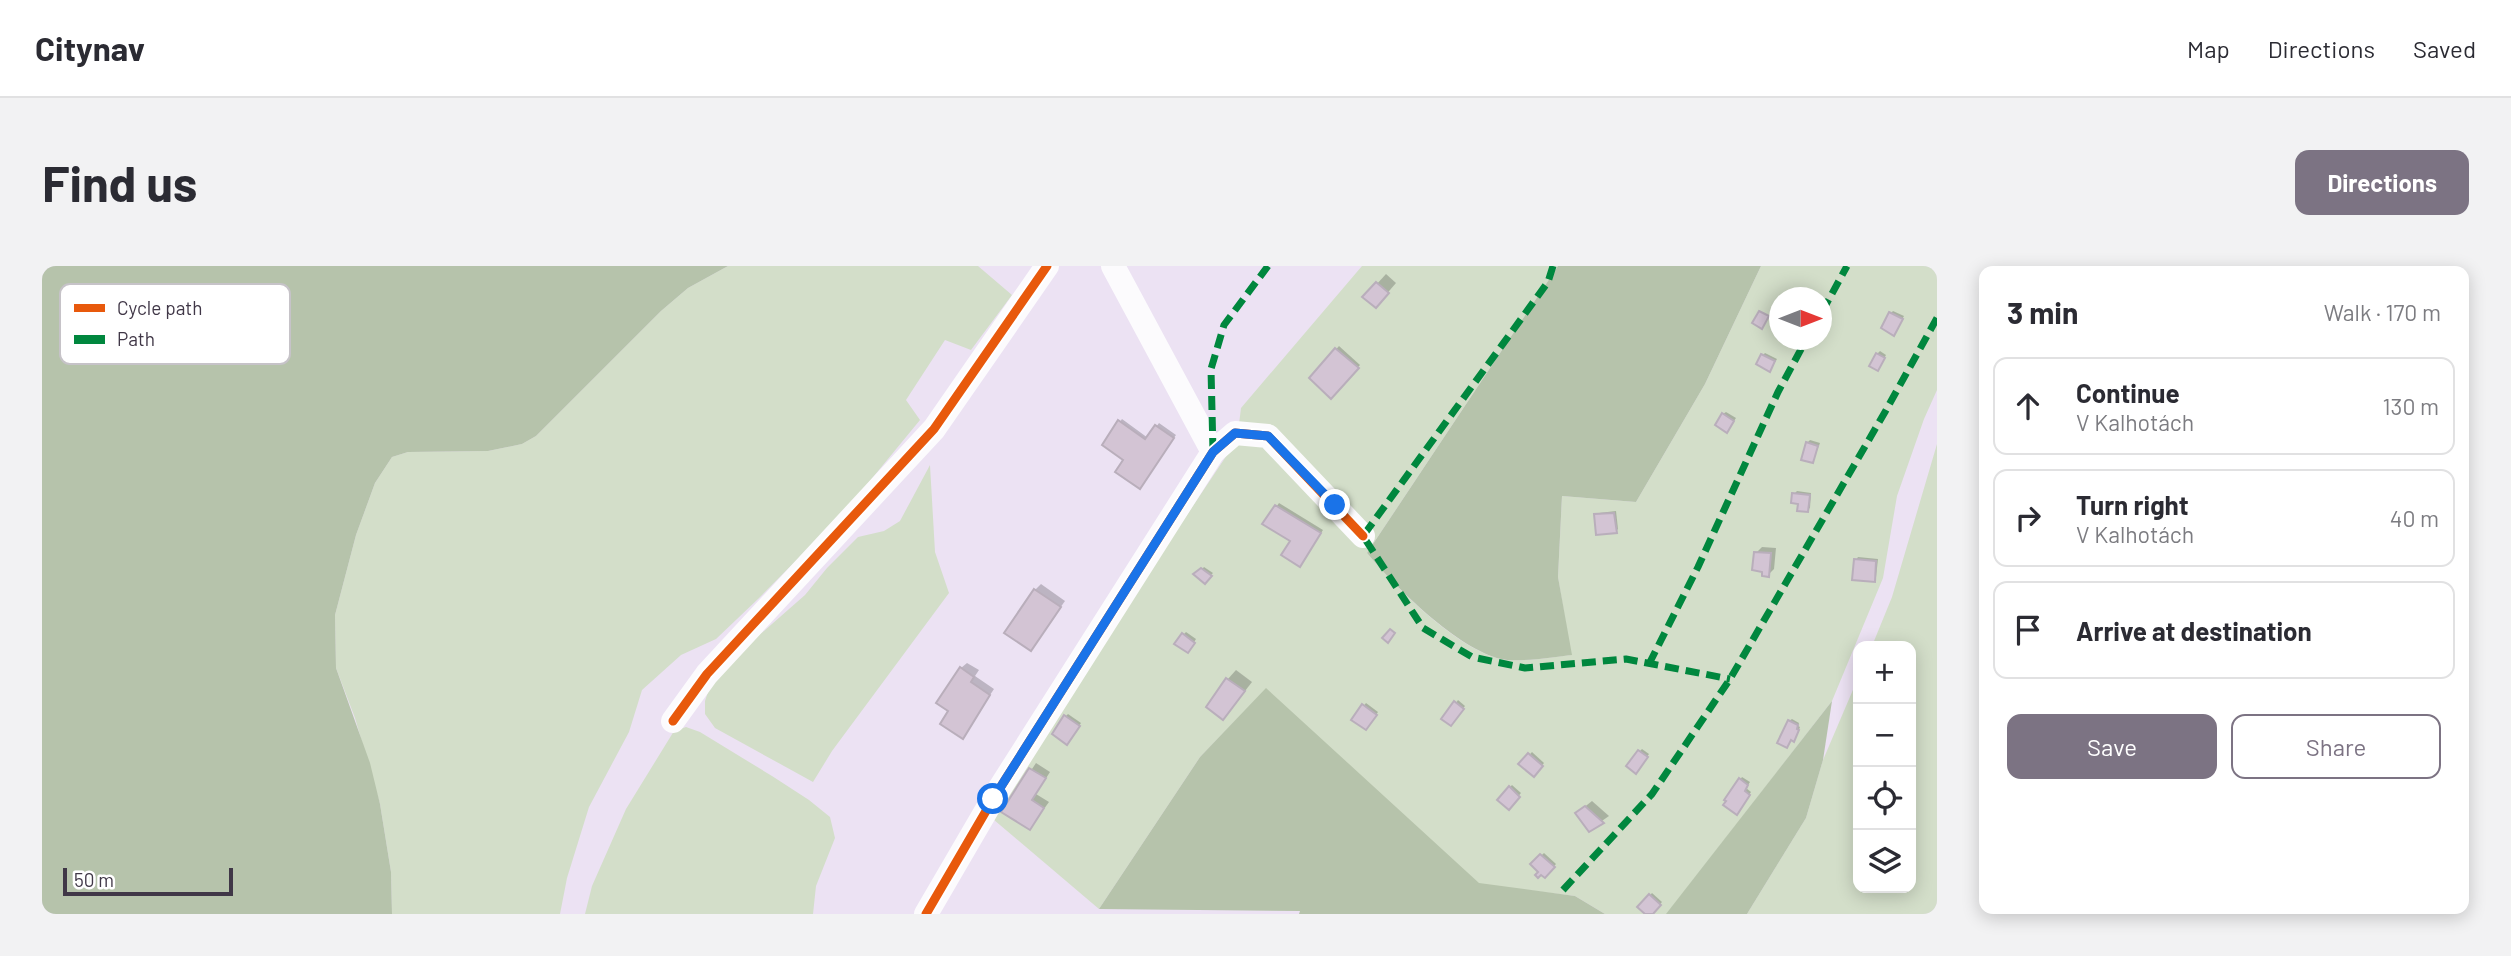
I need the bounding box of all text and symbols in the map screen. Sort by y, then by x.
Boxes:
text: Citynav [35,28,145,68]
text: Map [2187,34,2230,63]
text: Directions [2268,34,2375,63]
text: Saved [2413,34,2476,63]
button: Directions [2295,150,2469,215]
text: Find us [42,153,197,212]
legend [60,284,290,364]
north arrow [1769,287,1832,350]
text: 3 min [2007,294,2078,330]
text: Cycle path [117,296,202,319]
text: Walk · 170 m [2324,298,2441,326]
text: Path [117,327,155,350]
text: Continue [2076,377,2180,408]
icon: ahead [2009,387,2047,425]
text: 130 m [2382,392,2439,420]
text: V Kalhotách [2076,408,2194,436]
route end [1319,489,1350,520]
text: Turn right [2076,489,2189,520]
icon: right [2009,499,2047,537]
text: 40 m [2390,504,2439,532]
text: V Kalhotách [2076,520,2194,548]
icon: arrive [2009,611,2047,649]
text: Arrive at destination [2076,615,2312,646]
map controls [1853,641,1916,893]
button: + [1853,641,1916,704]
button: − [1853,704,1916,767]
button: Save [2007,714,2217,779]
button: Share [2231,714,2441,779]
button: locate [1853,767,1916,830]
route start [977,783,1008,814]
button: layers [1853,830,1916,893]
scale bar [63,865,233,897]
text: 50 m [74,868,114,891]

